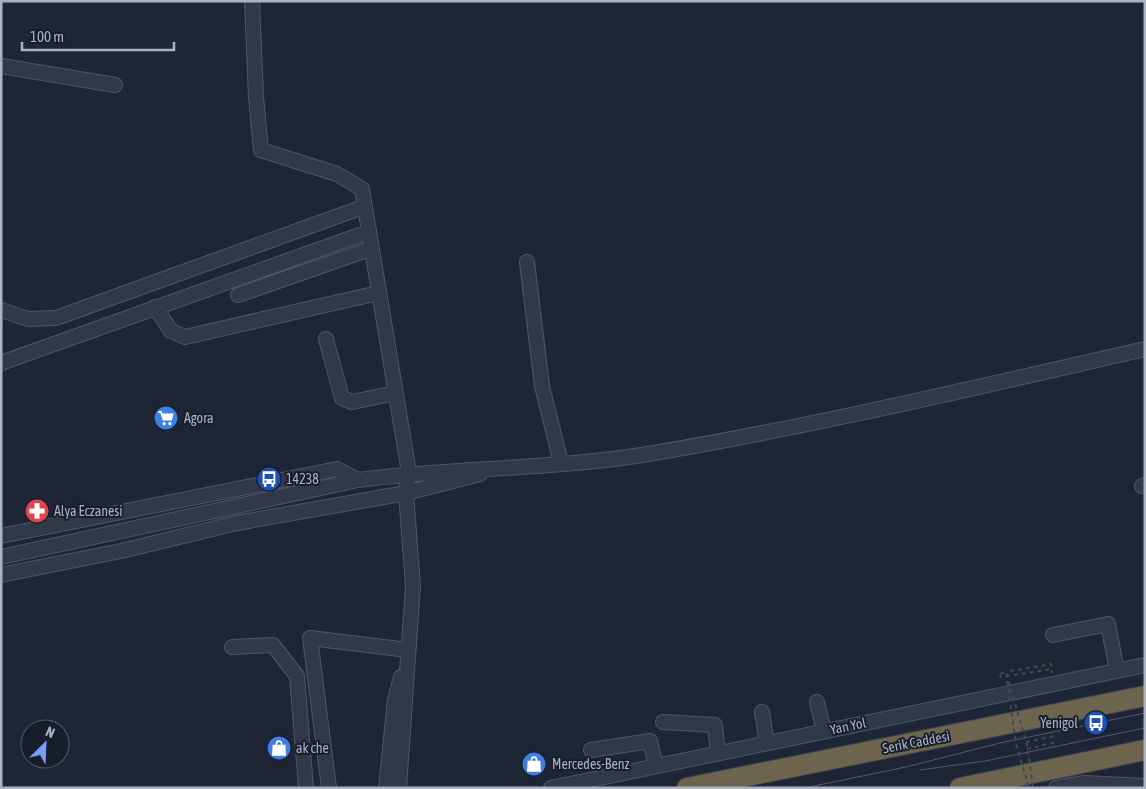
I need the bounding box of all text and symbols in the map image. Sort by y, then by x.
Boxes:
scale bar [22,20,175,52]
text: 100 m [30,28,64,45]
supermarket icon: Agora [153,405,179,431]
place label: Agora [184,410,214,426]
bus stop icon: 14238 [256,466,282,492]
place label: 14238 [286,471,319,487]
pharmacy icon: Alya Eczanesi [24,498,50,524]
place label: Alya Eczanesi [54,503,123,519]
bus stop icon: Yenigol [1083,710,1109,736]
street label: Yan Yol [829,714,868,738]
place label: Yenigol [1040,715,1078,731]
north arrow [20,719,70,769]
text: N [43,723,57,741]
street label: Serik Caddesi [881,728,951,756]
shop icon: ak che [266,735,292,761]
place label: ak che [296,740,329,756]
shop icon: Mercedes-Benz [521,751,547,777]
place label: Mercedes-Benz [552,756,630,772]

